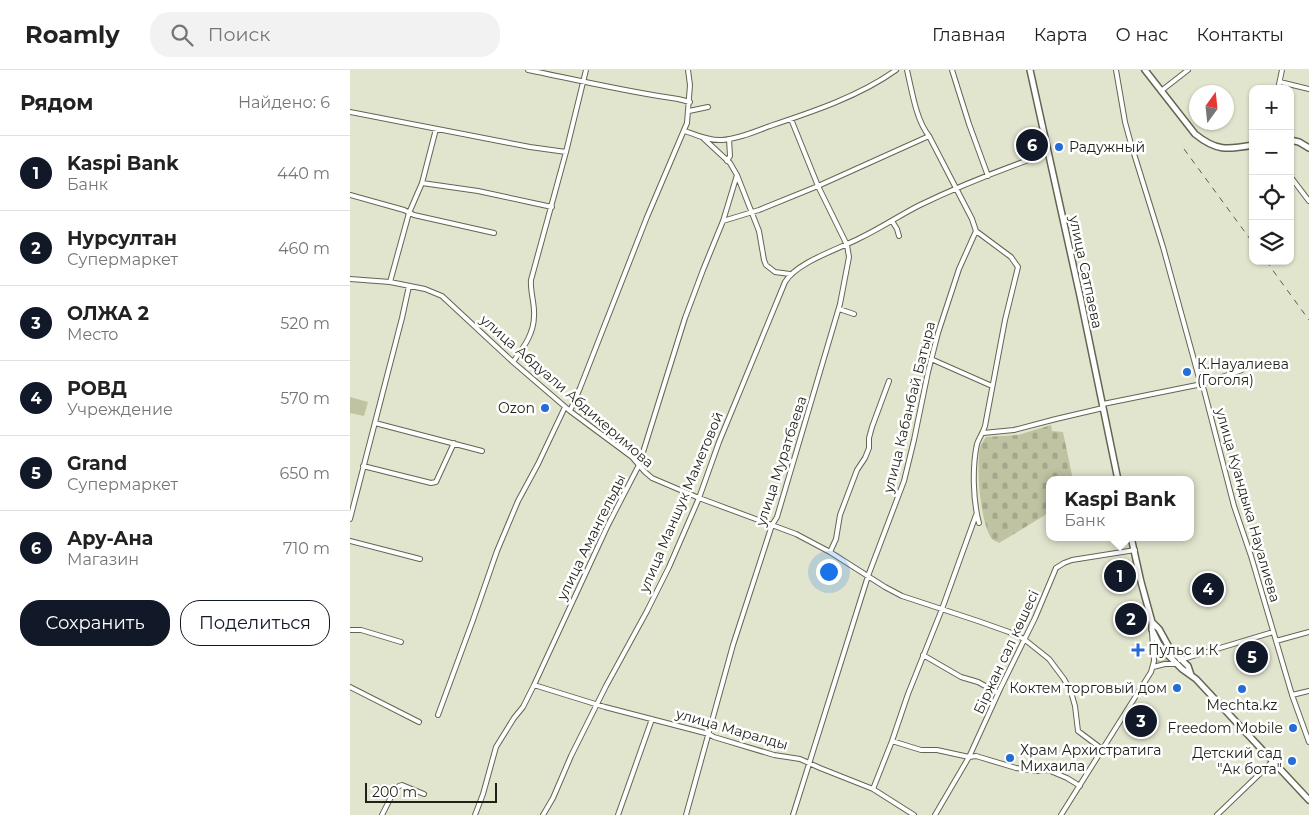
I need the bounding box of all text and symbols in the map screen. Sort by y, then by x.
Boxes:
search box [150,12,500,57]
text: Roamly [25,20,120,49]
icon: search [168,21,196,49]
text: Поиск [208,23,270,46]
text: Главная [932,24,1006,46]
text: Карта [1034,24,1088,46]
text: О нас [1116,24,1168,46]
text: Контакты [1196,24,1284,46]
north arrow [1189,85,1234,130]
map controls [1249,85,1294,265]
button: + [1249,85,1294,130]
text: Рядом [20,90,93,115]
text: Найдено: 6 [238,93,330,112]
pin: 6 [1016,126,1048,164]
button: − [1249,130,1294,175]
place label: Радужный [1069,138,1145,156]
marker: Радужный [1053,141,1065,153]
text: Kaspi Bank [67,152,179,175]
text: 1 [33,164,39,183]
text: 440 m [277,164,330,183]
text: Банк [67,175,108,194]
button: locate [1249,175,1294,220]
street label: улица Сатпаева [1065,213,1107,330]
button: layers [1249,220,1294,265]
text: Нурсултан [67,227,177,250]
text: 2 [31,239,41,258]
text: 460 m [278,239,330,258]
text: Супермаркет [67,250,178,269]
text: ОЛЖА 2 [67,302,149,325]
street label: улица Абдуали Абдикеримова [476,310,658,471]
text: 3 [31,314,41,333]
text: 520 m [280,314,330,333]
street label: улица Кабанбай Батыра [879,319,939,496]
text: Место [67,325,119,344]
place label: К.Науалиева (Гоголя) [1197,355,1289,389]
marker: К.Науалиева (Гоголя) [1181,366,1193,378]
text: РОВД [67,377,127,400]
text: 4 [30,389,42,408]
text: 570 m [280,389,330,408]
street label: улица Муратбаева [751,394,811,529]
place label: Ozon [498,399,535,417]
text: Учреждение [67,400,173,419]
marker: Ozon [539,402,551,414]
street label: улица Куандыка Науалиева [1211,405,1284,604]
street label: улица Маншук Маметовой [634,409,727,596]
text: Grand [67,452,127,475]
text: 5 [31,464,41,483]
text: 650 m [279,464,330,483]
street label: улица Амангельды [552,471,629,604]
text: Супермаркет [67,475,178,494]
popup [1046,476,1194,541]
text: Kaspi Bank [1064,488,1176,511]
text: Банк [1064,511,1105,530]
text: Ару-Ана [67,527,153,550]
text: 6 [31,539,41,558]
text: 710 m [283,539,330,558]
text: Магазин [67,550,139,569]
pin: 1 [1104,557,1136,595]
your location [816,559,842,585]
pin: 4 [1192,570,1224,608]
street label: Біржан сал көшесі [969,587,1043,717]
button: Сохранить [20,600,170,646]
button: Поделиться [180,600,330,646]
pin: 2 [1115,600,1147,638]
pin: 5 [1236,638,1268,676]
place label: Пульс и К [1148,641,1219,659]
marker: Пульс и К [1132,644,1144,656]
place label: Коктем торговый дом [1009,679,1167,697]
marker: Коктем торговый дом [1171,682,1183,694]
marker: Mechta.kz [1236,683,1248,695]
place label: Mechta.kz [1206,696,1278,714]
pin: 3 [1125,702,1157,740]
street label: улица Маралды [673,704,790,754]
place label: Freedom Mobile [1168,719,1283,737]
marker: Freedom Mobile [1287,722,1299,734]
place label: Храм Архистратига Михаила [1020,741,1161,775]
place label: Детский сад "Ак бота" [1192,744,1282,778]
marker: Храм Архистратига Михаила [1004,752,1016,764]
marker: Детский сад "Ак бота" [1286,755,1298,767]
scale bar [365,780,498,803]
text: 200 m [372,783,417,801]

